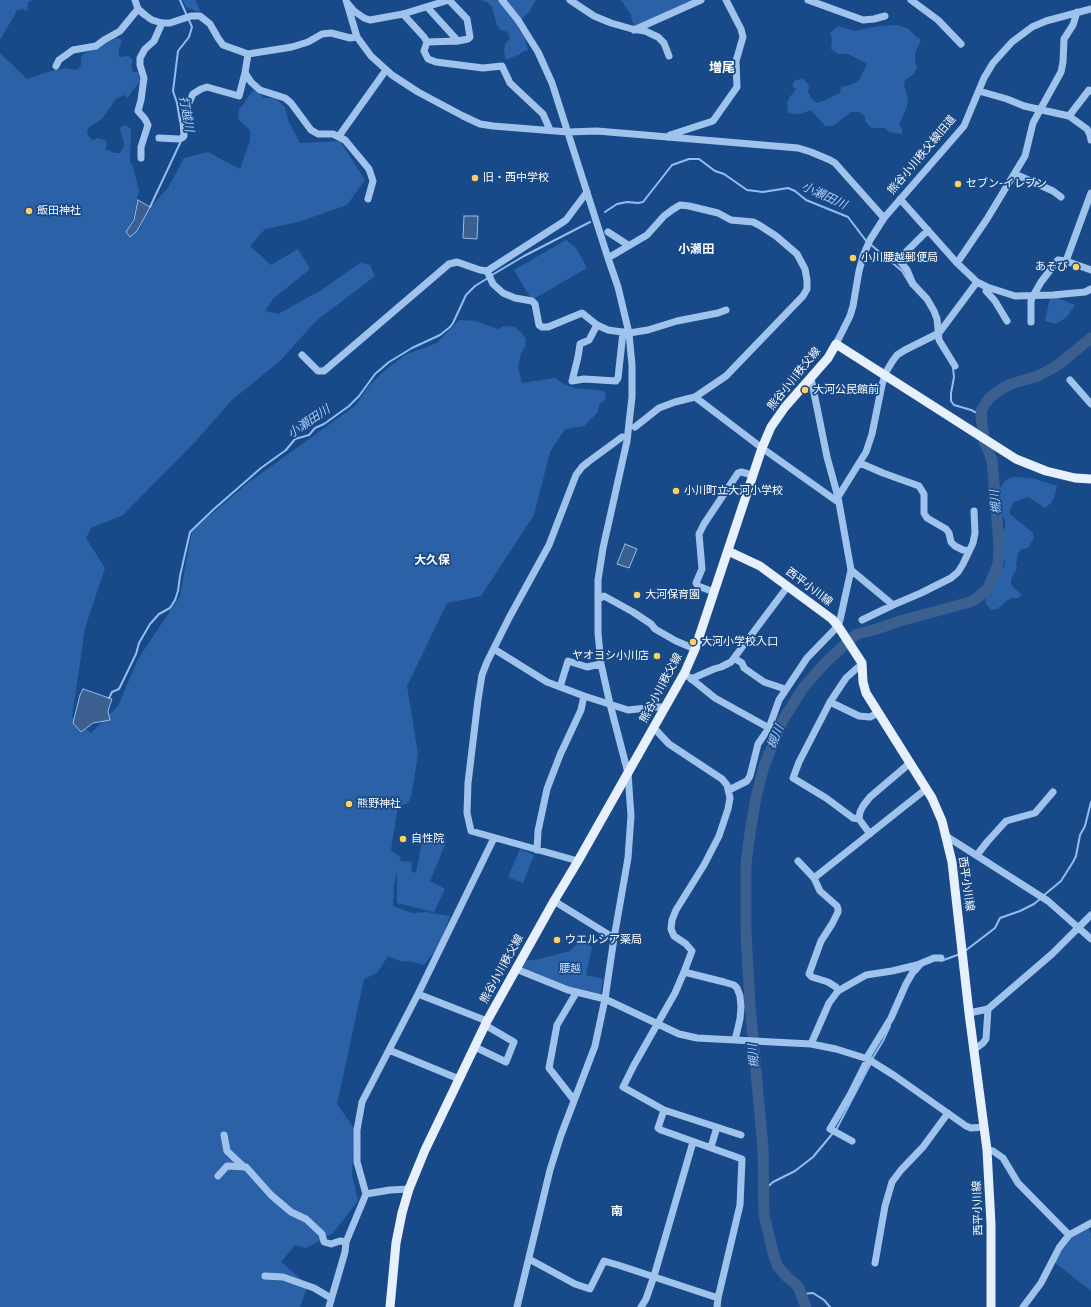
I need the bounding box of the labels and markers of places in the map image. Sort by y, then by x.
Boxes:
place label: 旧・西中学校 [483,171,549,185]
marker: 旧・西中学校 [470,173,480,183]
place label: セブン-イレブン [966,177,1047,191]
marker: セブン-イレブン [953,179,963,189]
place label: 飯田神社 [37,204,81,218]
marker: 飯田神社 [24,206,34,216]
place label: 小川腰越郵便局 [861,251,938,265]
marker: 小川腰越郵便局 [848,253,858,263]
place label: あそび [1035,260,1068,274]
marker: あそび [1071,262,1081,272]
place label: 大河公民館前 [813,383,879,397]
marker: 大河公民館前 [800,385,810,395]
place label: 小川町立大河小学校 [684,484,783,498]
marker: 小川町立大河小学校 [671,486,681,496]
place label: 大河保育園 [645,588,700,602]
marker: 大河保育園 [632,590,642,600]
place label: 大河小学校入口 [701,635,778,649]
marker: 大河小学校入口 [688,637,698,647]
place label: ヤオヨシ小川店 [572,649,649,663]
marker: ヤオヨシ小川店 [652,651,662,661]
place label: 熊野神社 [357,797,401,811]
marker: 熊野神社 [344,799,354,809]
place label: 自性院 [411,832,444,846]
marker: 自性院 [398,834,408,844]
place label: ウエルシア薬局 [565,933,642,947]
marker: ウエルシア薬局 [552,935,562,945]

